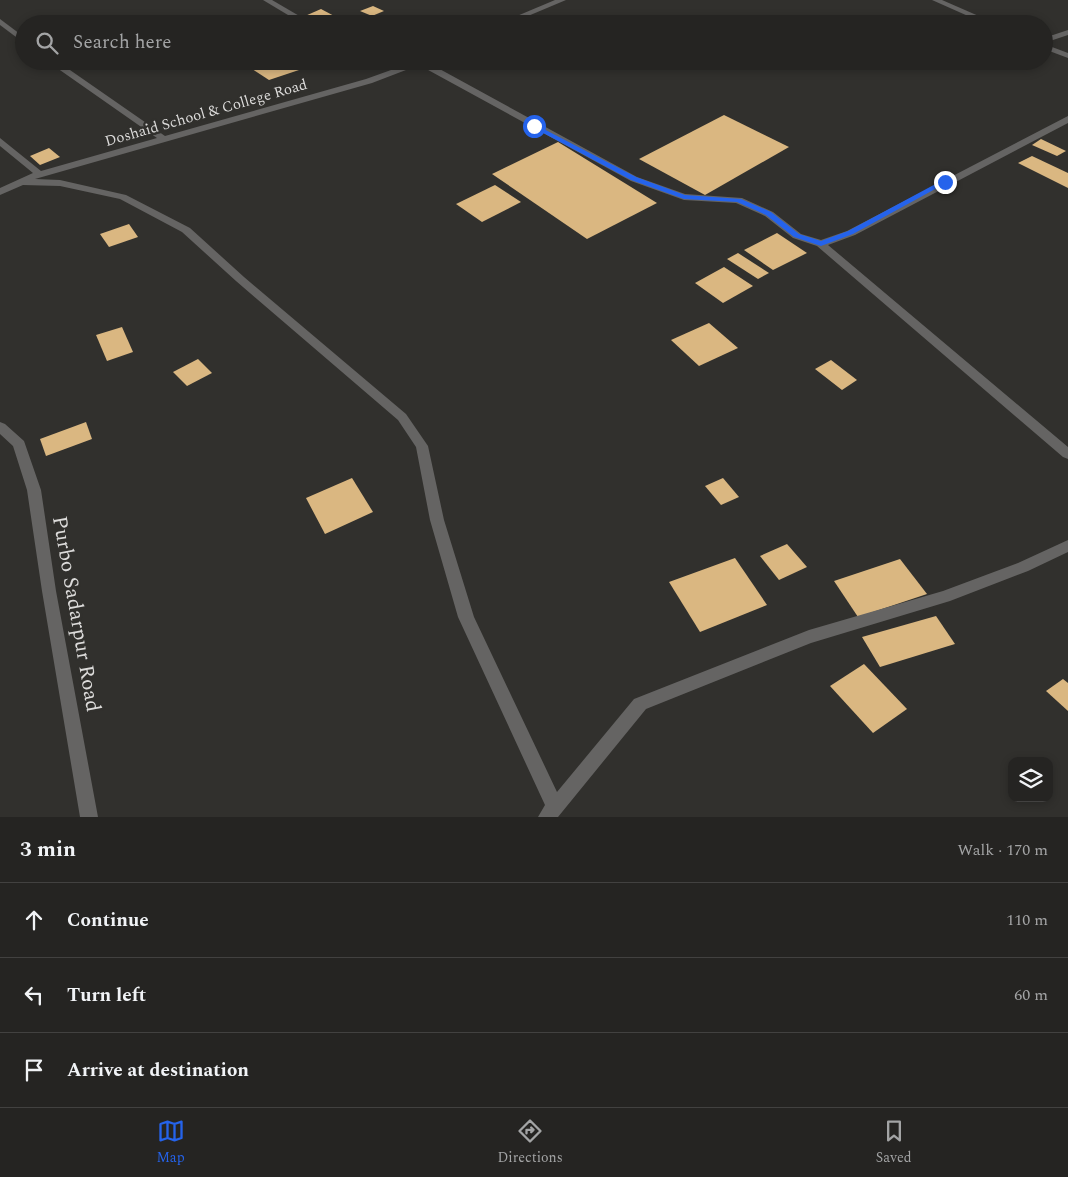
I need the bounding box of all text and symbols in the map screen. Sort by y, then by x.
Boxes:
search box [15,15,1053,70]
text: Search here [73,28,172,57]
icon: search [33,29,61,57]
street label: Doshaid School & College Road [102,73,310,153]
route start [523,115,546,138]
route end [934,171,957,194]
street label: Purbo Sadarpur Road [43,513,109,715]
map controls [1008,757,1053,802]
button: layers [1008,757,1053,802]
text: 3 min [20,834,76,866]
text: Walk · 170 m [957,838,1048,862]
icon: ahead [20,906,48,934]
text: Continue [67,906,149,935]
text: 110 m [1006,908,1048,932]
icon: left [20,981,48,1009]
text: Turn left [67,981,146,1010]
text: 60 m [1014,983,1048,1007]
icon: arrive [20,1056,48,1084]
text: Arrive at destination [67,1056,249,1085]
tab: Map [156,1117,185,1168]
tab: Directions [497,1117,563,1168]
tab: Saved [876,1117,912,1168]

